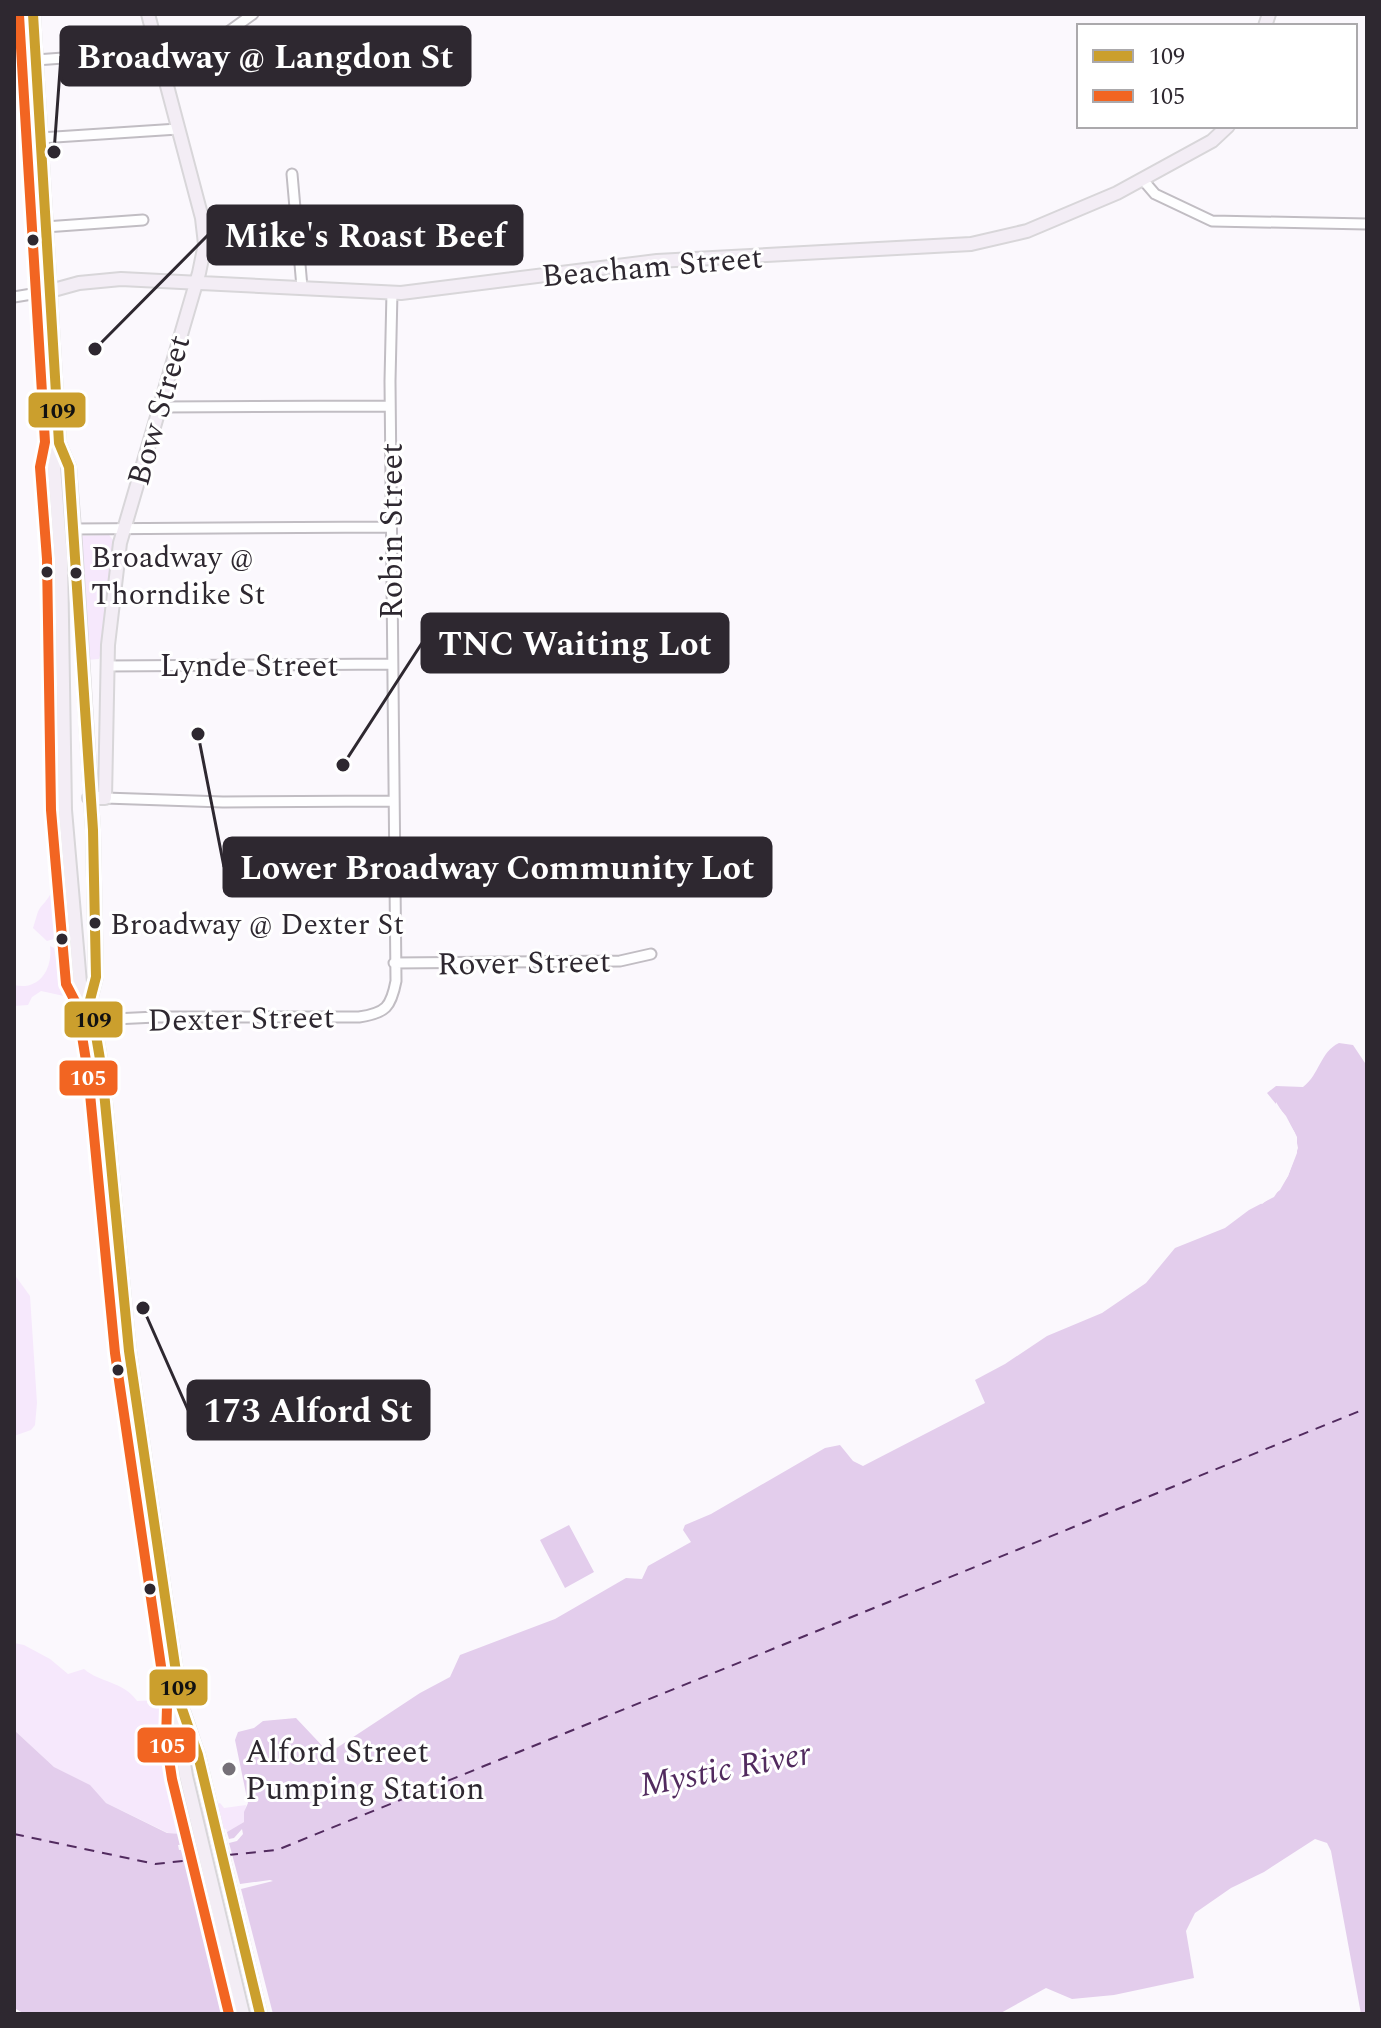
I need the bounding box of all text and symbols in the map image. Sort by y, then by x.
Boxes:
legend [1077,24,1357,128]
callout: Broadway @ Langdon St [61,27,470,85]
text: Broadway @ Langdon St [77,32,453,84]
text: 109 [1149,39,1185,75]
text: 105 [1149,79,1185,115]
callout: Mike's Roast Beef [208,206,522,264]
text: Mike's Roast Beef [224,211,508,263]
unlabelled marker [25,232,41,248]
street label: Beacham Street [540,233,765,302]
street label: Bow Street [115,329,204,492]
line badge: 109 [27,391,87,429]
text: 109 [38,395,76,428]
street label: Robin Street [368,443,417,619]
place label: Broadway @ Thorndike St [91,535,265,618]
unlabelled marker [39,564,55,580]
marker: Broadway @ Thorndike St [68,565,84,581]
callout: TNC Waiting Lot [422,614,728,672]
text: TNC Waiting Lot [438,619,712,671]
street label: Lynde Street [159,642,339,691]
callout: Lower Broadway Community Lot [224,838,771,896]
text: Lower Broadway Community Lot [240,843,754,895]
place label: Broadway @ Dexter St [110,902,404,948]
marker: Broadway @ Dexter St [87,915,103,931]
unlabelled marker [54,931,70,947]
street label: Rover Street [437,937,611,990]
street label: Dexter Street [147,993,335,1046]
line badge: 109 [63,1000,124,1039]
text: 109 [74,1004,112,1037]
line badge: 105 [58,1059,119,1097]
text: 105 [69,1062,107,1095]
unlabelled marker [110,1362,126,1378]
callout: 173 Alford St [188,1381,429,1439]
text: 173 Alford St [203,1386,413,1438]
unlabelled marker [142,1581,158,1597]
line badge: 109 [148,1668,209,1707]
text: 109 [159,1672,197,1705]
line badge: 105 [136,1726,197,1764]
place label: Alford Street Pumping Station [245,1728,485,1814]
water label: Mystic River [635,1728,816,1812]
text: 105 [148,1730,186,1763]
marker: Alford Street Pumping Station [220,1760,238,1778]

